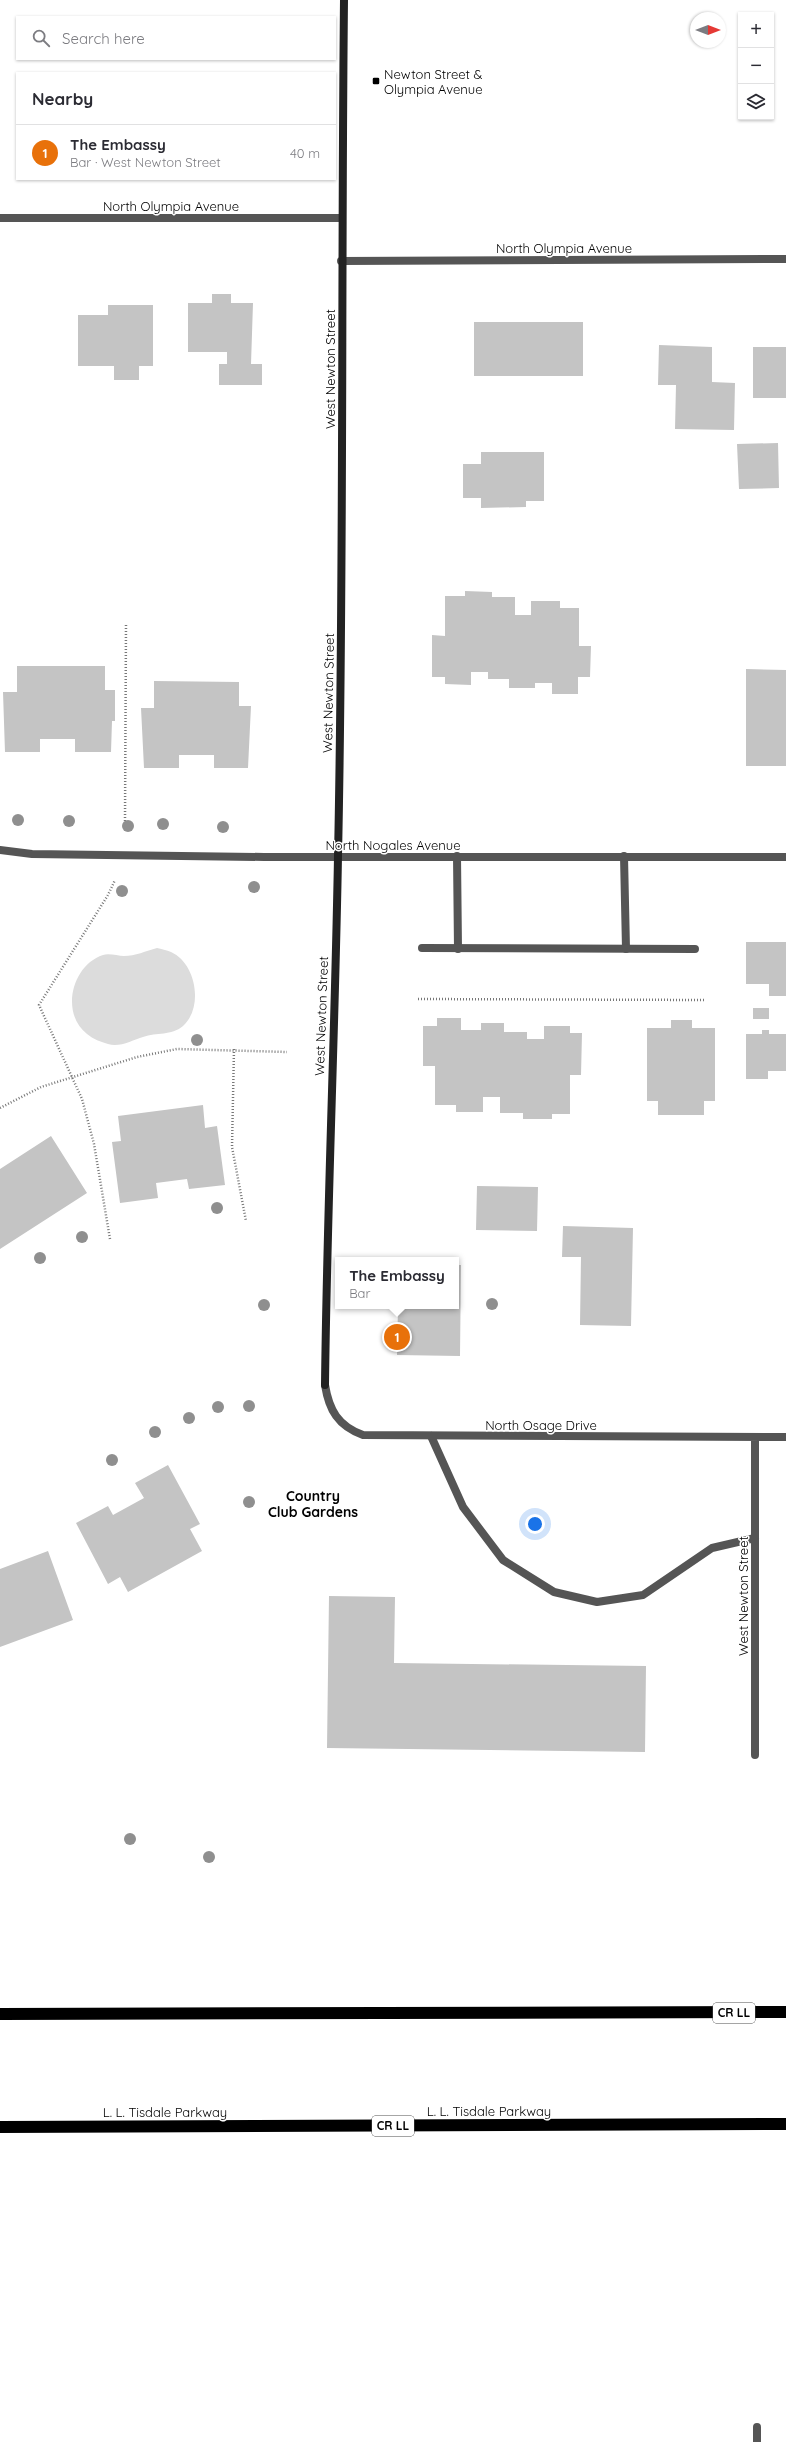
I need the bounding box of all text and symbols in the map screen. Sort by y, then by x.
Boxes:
north arrow [690,12,726,48]
map controls [738,12,774,120]
button: + [738,12,774,48]
search box [16,16,336,60]
icon: search [30,27,52,49]
text: Search here [62,29,145,48]
button: − [738,48,774,84]
place label: Newton Street & Olympia Avenue [384,66,483,97]
marker: Newton Street & Olympia Avenue [371,76,381,86]
button: layers [738,84,774,120]
text: Nearby [32,88,93,109]
text: The Embassy [70,135,166,154]
text: 1 [42,145,48,161]
text: 40 m [290,145,320,161]
text: Bar · West Newton Street [70,154,221,170]
street label: North Olympia Avenue [103,198,239,214]
street label: North Olympia Avenue [496,240,632,256]
street label: West Newton Street [322,309,338,429]
street label: West Newton Street [319,633,337,753]
street label: North Nogales Avenue [325,837,461,853]
street label: West Newton Street [311,956,331,1076]
popup [335,1257,459,1309]
text: The Embassy [349,1266,445,1285]
text: Bar [349,1285,370,1301]
pin: 1 [384,1322,410,1352]
street label: North Osage Drive [485,1417,597,1433]
district label: Country Club Gardens [268,1487,358,1521]
your location [525,1514,545,1534]
street label: West Newton Street [735,1536,751,1656]
road number: CR LL [713,2003,755,2023]
street label: L. L. Tisdale Parkway [427,2103,551,2119]
street label: L. L. Tisdale Parkway [103,2104,227,2120]
road number: CR LL [372,2116,414,2136]

